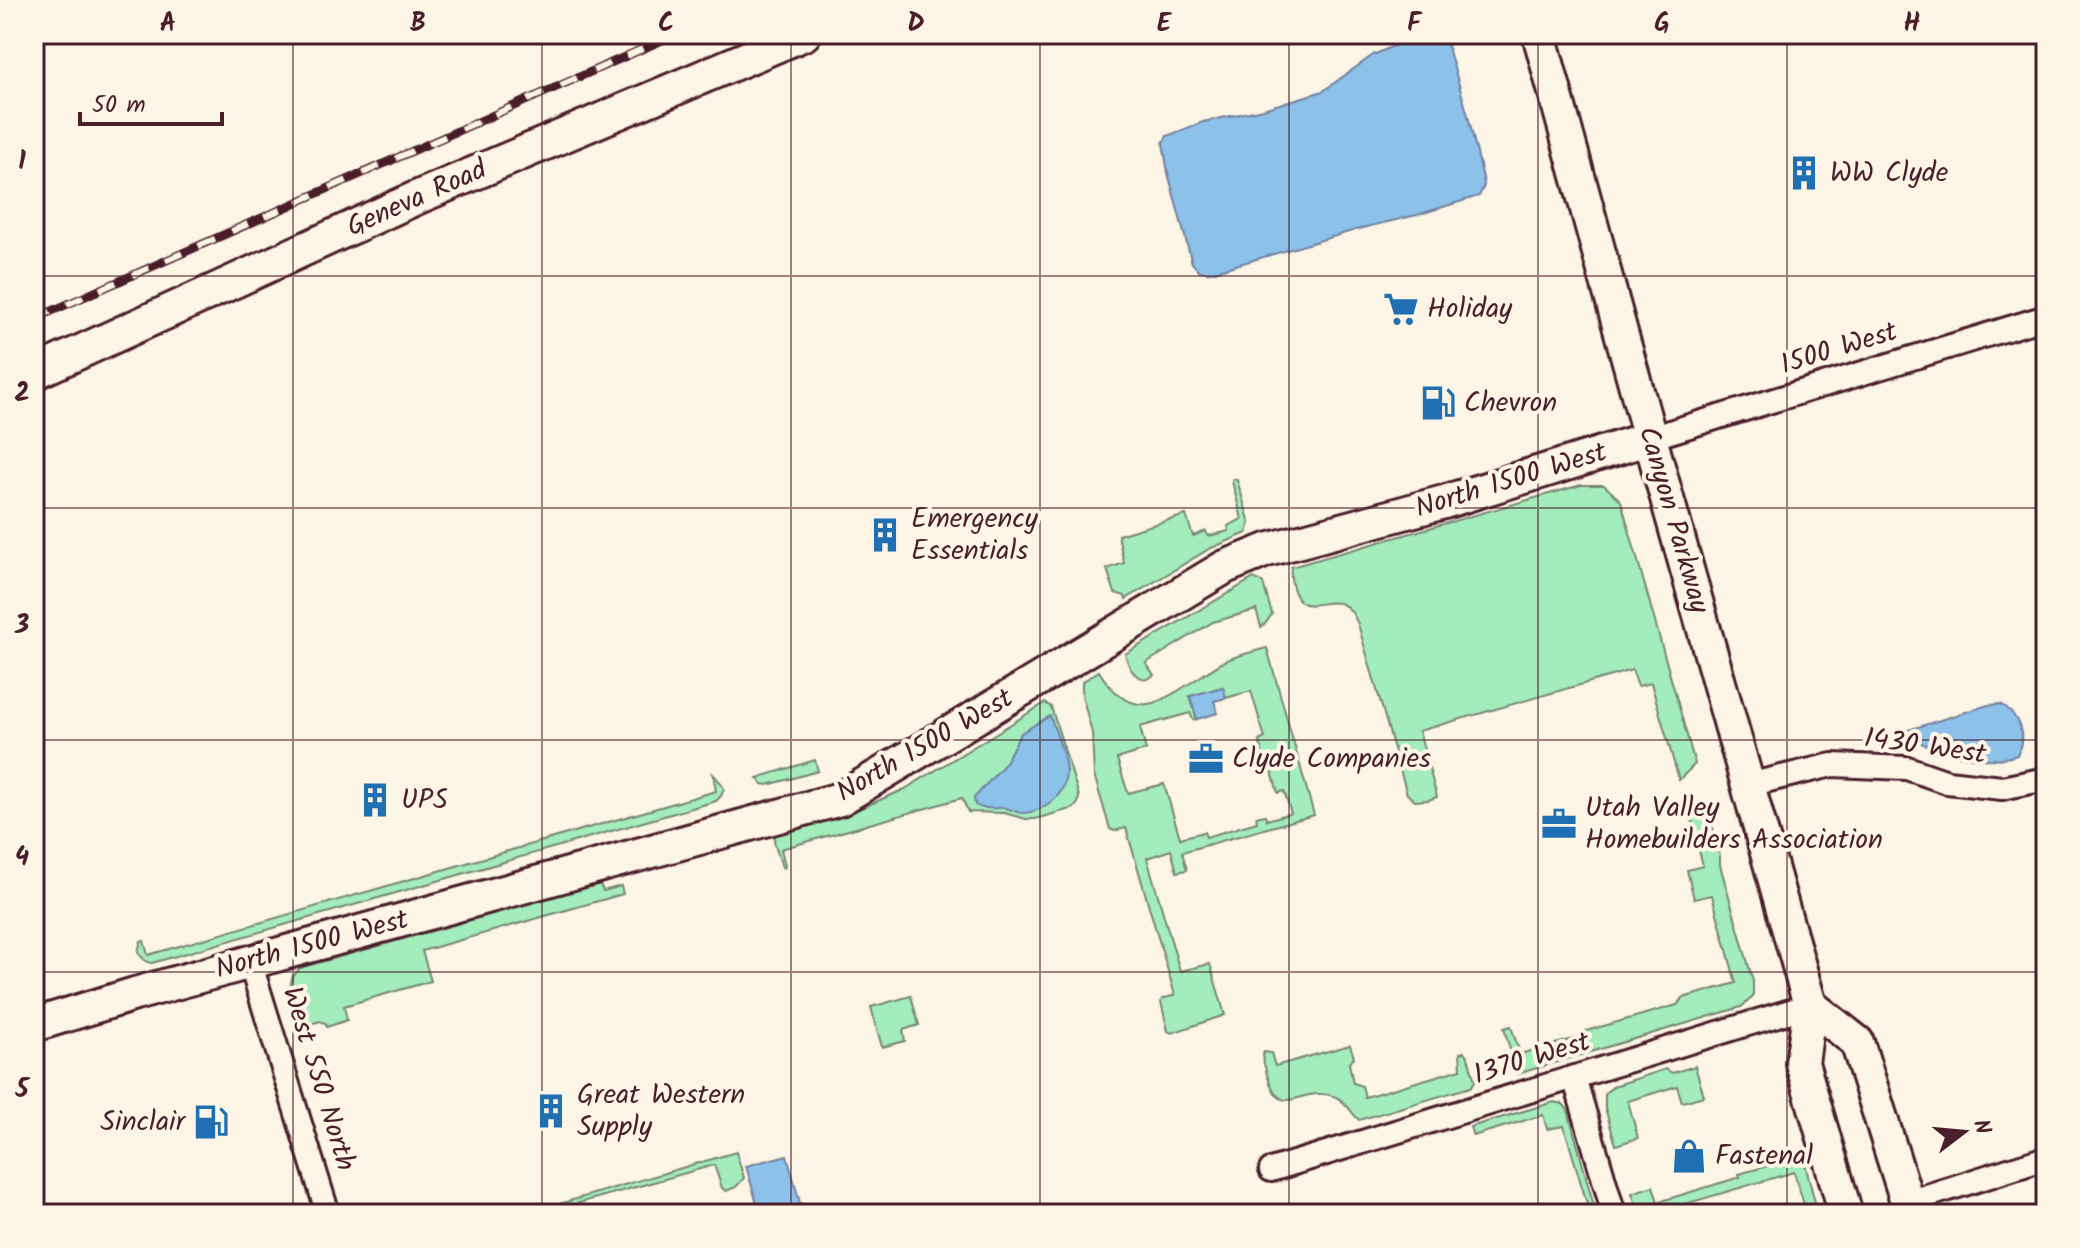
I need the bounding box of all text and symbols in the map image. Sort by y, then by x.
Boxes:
text: A [160,3,176,45]
text: B [410,3,426,45]
text: C [658,3,674,45]
text: D [907,3,925,45]
text: E [1157,3,1173,45]
text: F [1407,3,1423,45]
text: G [1654,3,1670,45]
text: H [1904,3,1921,45]
scale bar [80,76,222,126]
text: 50 m [92,86,146,125]
text: 1 [18,141,26,183]
street label: Geneva Road [340,148,495,250]
place label: WW Clyde [1830,151,1949,196]
building icon: WW Clyde [1785,154,1823,192]
place label: Holiday [1427,287,1513,332]
supermarket icon: Holiday [1382,290,1420,328]
street label: 1500 West [1775,310,1904,388]
text: 2 [14,373,30,415]
place label: Chevron [1464,381,1557,426]
fuel station icon: Chevron [1419,384,1457,422]
street label: Canyon Parkway [1625,421,1721,620]
street label: North 1500 West [1410,430,1614,532]
place label: Emergency Essentials [911,497,1039,574]
building icon: Emergency Essentials [866,516,904,554]
text: 3 [14,605,29,647]
street label: North 1500 West [828,676,1023,815]
street label: 1430 West [1861,716,1990,778]
place label: Clyde Companies [1232,737,1431,782]
office icon: Clyde Companies [1187,740,1225,778]
place label: UPS [401,778,448,823]
building icon: UPS [356,781,394,819]
place label: Utah Valley Homebuilders Association [1585,786,1883,863]
office icon: Utah Valley Homebuilders Association [1540,805,1578,843]
text: 4 [15,837,29,879]
street label: North 1500 West [210,897,415,992]
street label: West 550 North [269,981,367,1177]
street label: 1370 West [1468,1020,1597,1098]
text: 5 [14,1069,30,1111]
place label: Great Western Supply [577,1073,745,1150]
building icon: Great Western Supply [532,1092,570,1130]
north arrow [1924,1092,2004,1172]
place label: Sinclair [100,1100,187,1145]
fuel station icon: Sinclair [192,1103,230,1141]
text: N [1962,1116,2000,1139]
place label: Fastenal [1715,1134,1813,1179]
shop icon: Fastenal [1670,1137,1708,1175]

